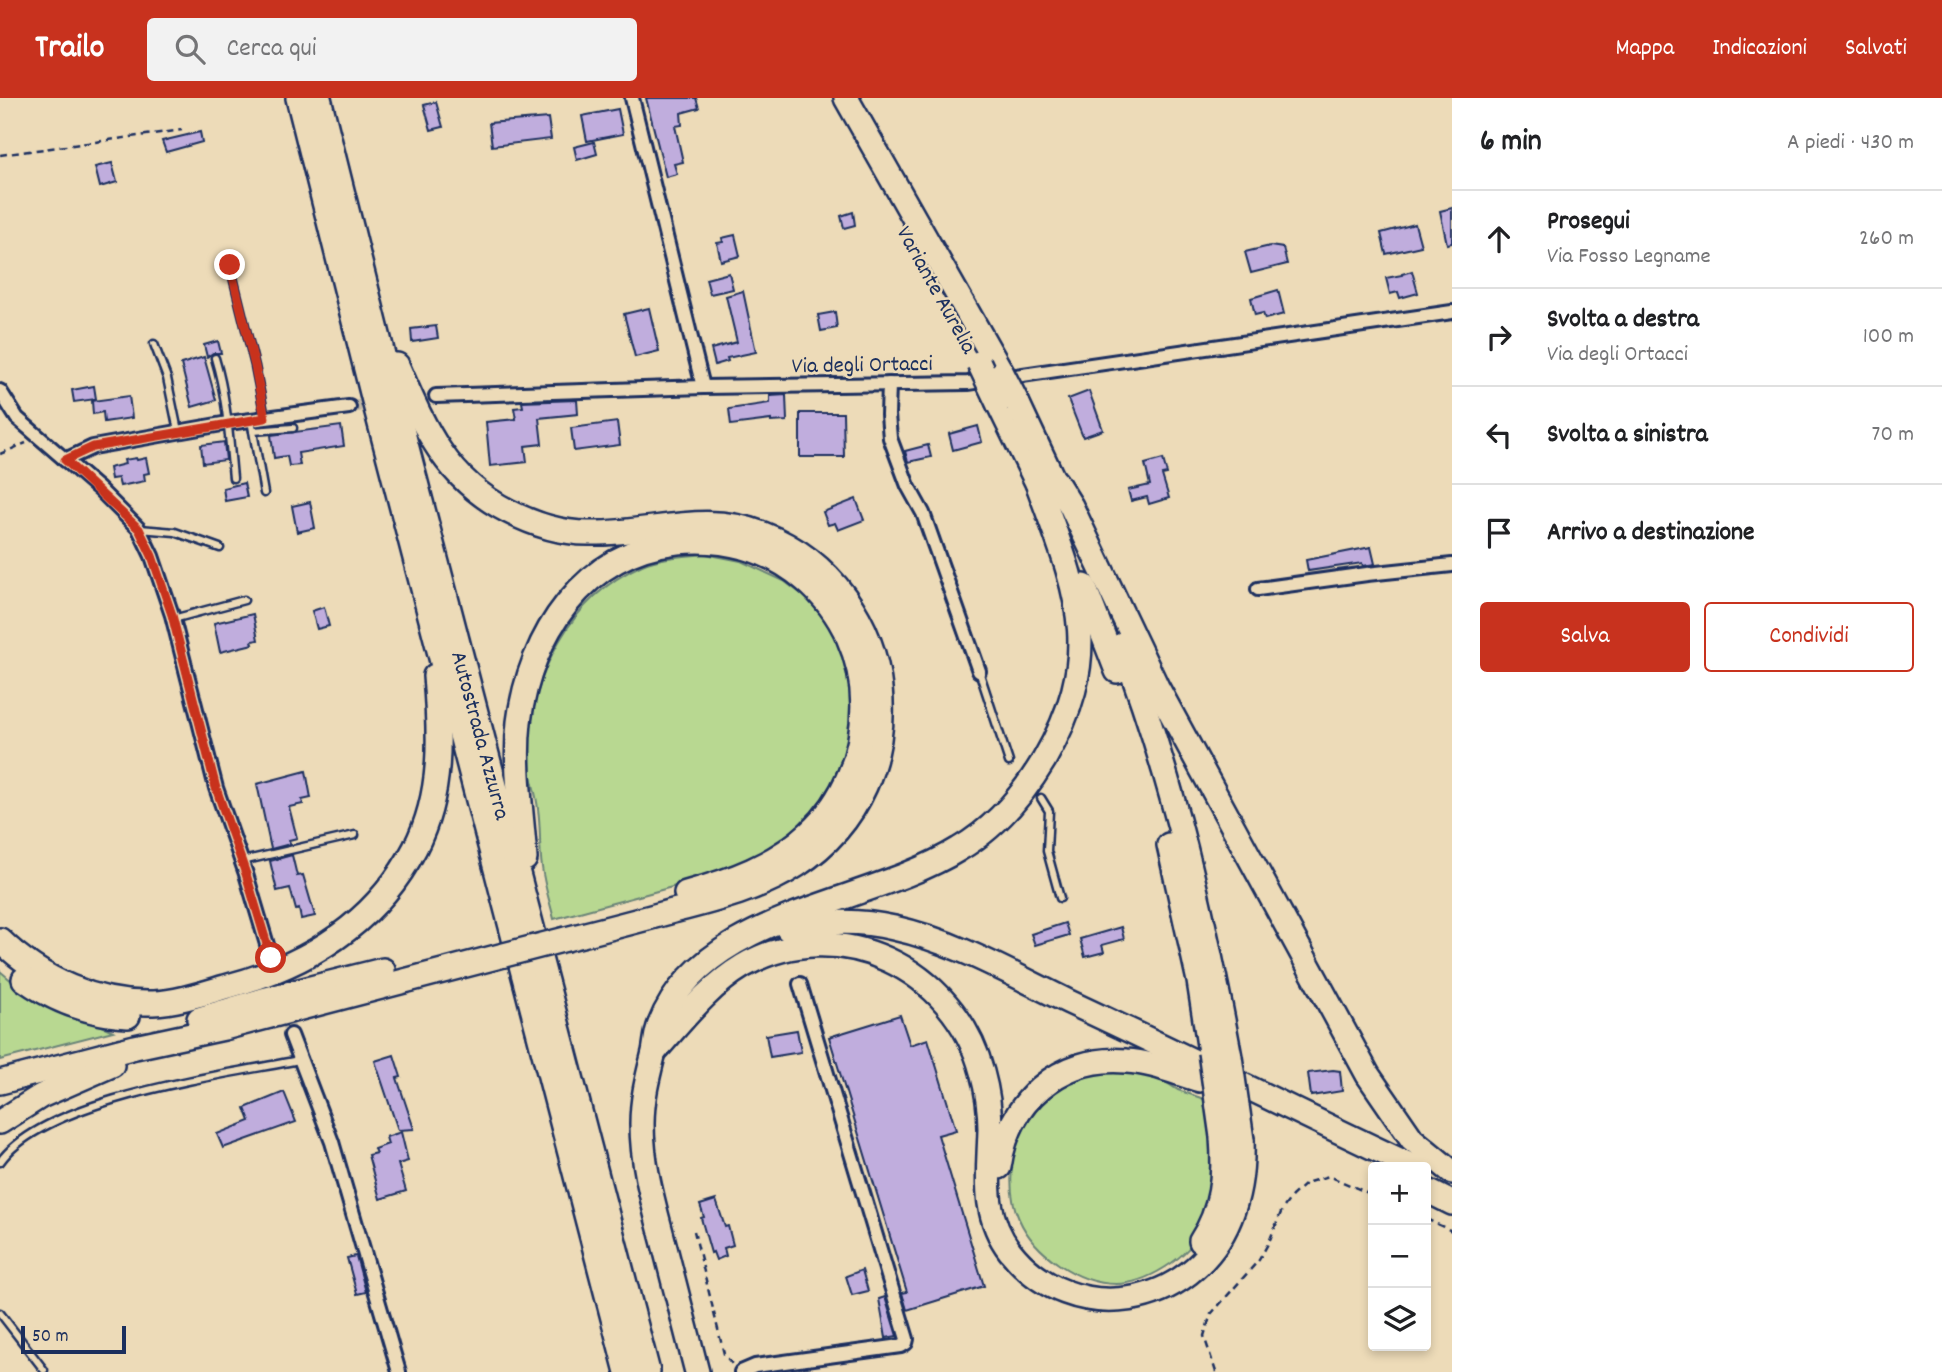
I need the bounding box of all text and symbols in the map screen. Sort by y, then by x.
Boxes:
search box [147,18,637,81]
text: Trailo [35,26,105,73]
icon: search [171,30,209,68]
text: Cerca qui [227,31,317,68]
text: Mappa [1615,32,1674,66]
text: Indicazioni [1712,32,1807,66]
text: Salvati [1845,32,1907,66]
text: 6 min [1480,122,1542,165]
text: A piedi · 430 m [1787,127,1914,160]
text: Prosegui [1547,204,1630,241]
icon: ahead [1480,220,1518,258]
street label: Variante Aurelia [886,221,984,362]
text: 260 m [1859,223,1914,256]
text: Via Fosso Legname [1547,241,1711,274]
route end [214,249,245,280]
text: Svolta a destra [1547,302,1699,339]
icon: right [1480,318,1518,356]
text: 100 m [1863,321,1914,354]
text: Via degli Ortacci [1547,339,1688,372]
street label: Via degli Ortacci [791,349,933,384]
icon: left [1480,416,1518,454]
text: Svolta a sinistra [1547,417,1708,454]
text: 70 m [1872,419,1914,452]
icon: arrive [1480,514,1518,552]
text: Arrivo a destinazione [1547,515,1755,552]
button: Salva [1480,602,1690,672]
button: Condividi [1704,602,1914,672]
street label: Autostrada Azzurra [440,648,517,825]
route start [255,942,286,973]
map controls [1368,1162,1431,1351]
button: + [1368,1162,1431,1225]
button: − [1368,1225,1431,1288]
button: layers [1368,1288,1431,1351]
scale bar [21,1323,126,1355]
text: 50 m [32,1324,69,1351]

